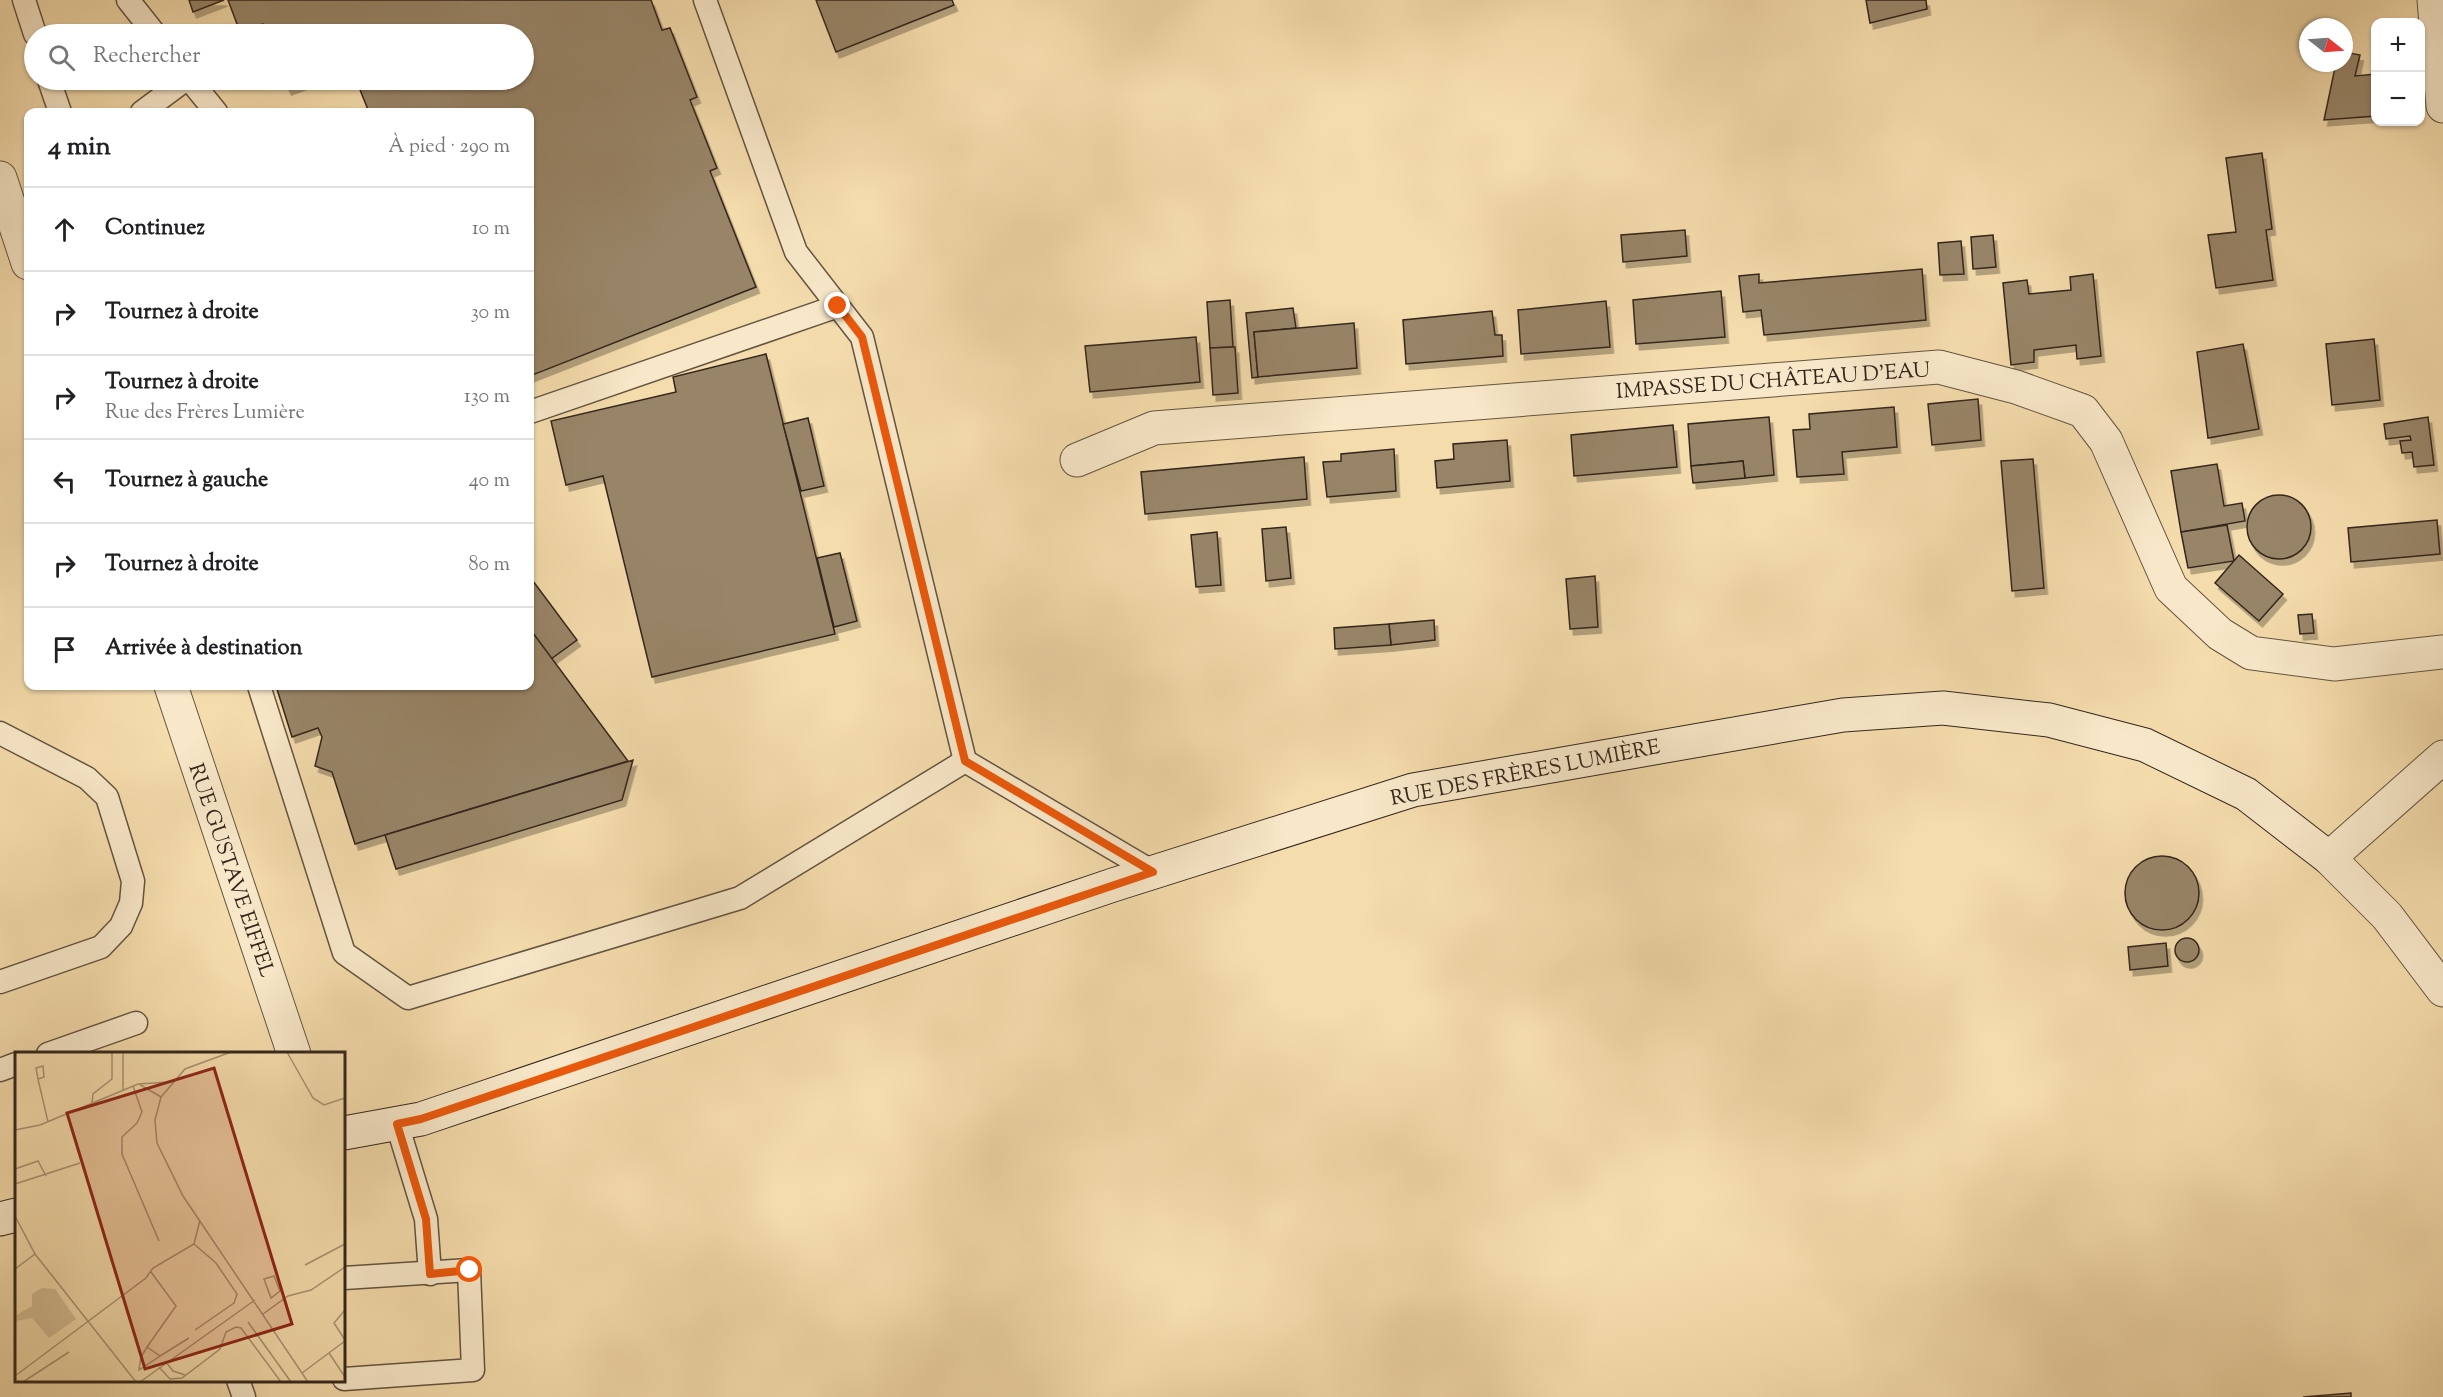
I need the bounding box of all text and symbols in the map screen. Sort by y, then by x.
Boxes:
north arrow [2299,18,2353,72]
map controls [2371,18,2425,126]
button: + [2371,18,2425,72]
search box [24,24,534,90]
icon: search [45,41,78,74]
text: Rechercher [93,41,200,73]
button: − [2371,72,2425,126]
text: 4 min [48,129,111,166]
text: À pied · 290 m [388,133,510,162]
icon: ahead [48,213,81,246]
text: Continuez [105,213,205,245]
text: 10 m [472,215,510,244]
route end [824,292,850,318]
icon: right [48,297,81,330]
text: Tournez à droite [105,297,259,329]
text: 30 m [471,299,510,328]
street label: IMPASSE DU CHÂTEAU D'EAU [1615,356,1931,408]
text: Tournez à droite [105,367,259,399]
icon: right [48,381,81,414]
text: 130 m [464,383,510,412]
text: Rue des Frères Lumière [105,399,305,428]
icon: left [48,465,81,498]
text: Tournez à gauche [105,465,268,497]
text: 40 m [469,467,510,496]
icon: right [48,549,81,582]
text: Tournez à droite [105,549,259,581]
text: 80 m [469,551,510,580]
icon: arrive [48,633,81,666]
text: Arrivée à destination [105,633,302,665]
street label: RUE DES FRÈRES LUMIÈRE [1388,733,1663,815]
street label: RUE GUSTAVE EIFFEL [179,760,281,982]
inset map [15,1052,345,1382]
route start [456,1256,482,1282]

